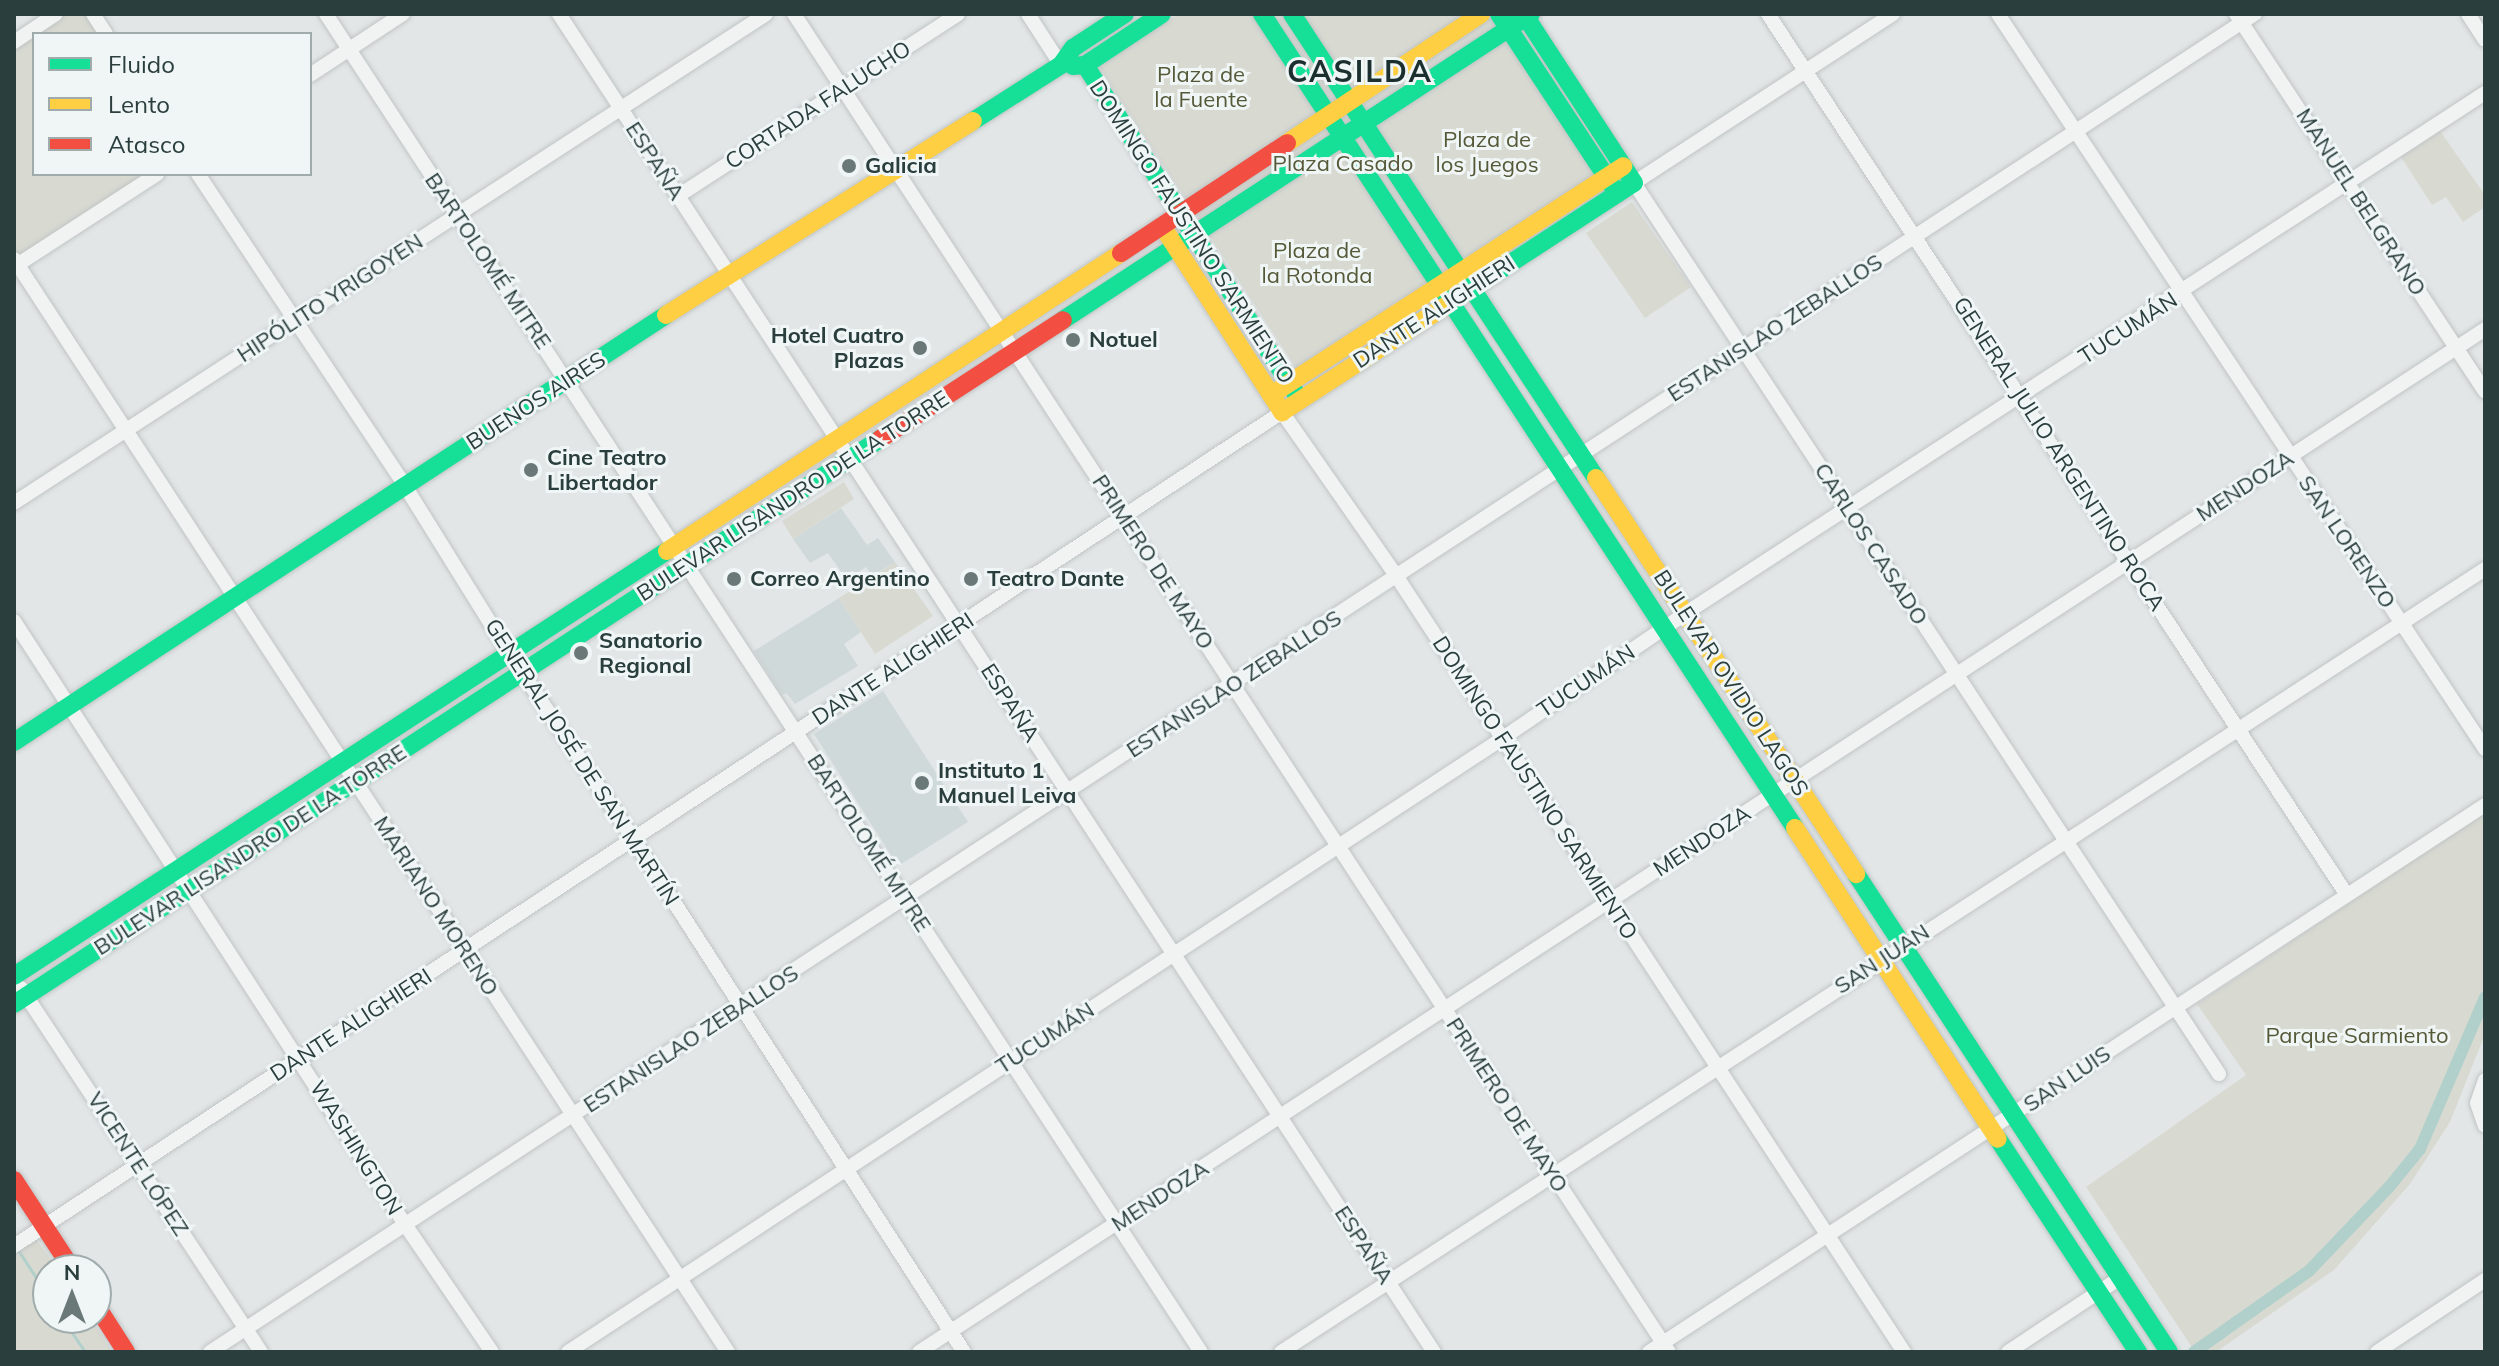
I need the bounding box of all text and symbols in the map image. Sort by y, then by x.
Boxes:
legend [32,32,312,176]
street label: CORTADA FALUCHO [720,35,916,175]
text: Fluido [108,49,175,79]
district label: CASILDA [1287,53,1433,89]
park label: Plaza de la Fuente [1154,61,1248,112]
street label: DOMINGO FAUSTINO SARMIENTO [1084,75,1300,389]
text: Lento [108,89,170,119]
street label: MANUEL BELGRANO [2291,103,2431,301]
street label: ESPAÑA [620,117,690,205]
park label: Plaza de los Juegos [1435,126,1539,178]
text: Atasco [108,129,185,159]
park label: Plaza Casado [1273,151,1413,177]
place label: Galicia [865,153,937,179]
marker: Galicia [840,157,858,175]
street label: BARTOLOMÉ MITRE [419,168,557,354]
street label: HIPÓLITO YRIGOYEN [232,228,428,368]
park label: Plaza de la Rotonda [1261,237,1373,288]
street label: ESTANISLAO ZEBALLOS [1663,249,1887,407]
street label: DANTE ALIGHIERI [1348,250,1520,374]
street label: TUCUMÁN [2074,286,2182,370]
street label: GENERAL JULIO ARGENTINO ROCA [1948,292,2170,616]
place label: Hotel Cuatro Plazas [771,322,904,374]
place label: Notuel [1089,327,1158,353]
marker: Notuel [1064,331,1082,349]
marker: Hotel Cuatro Plazas [911,339,929,357]
street label: BUENOS AIRES [462,346,610,456]
street label: BULEVAR LISANDRO DE LA TORRE [632,385,954,607]
place label: Cine Teatro Libertador [547,444,667,496]
street label: MENDOZA [2192,445,2298,527]
street label: CARLOS CASADO [1809,458,1933,630]
marker: Cine Teatro Libertador [522,461,540,479]
street label: PRIMERO DE MAYO [1087,470,1219,654]
street label: SAN LORENZO [2293,471,2401,613]
street label: BULEVAR OVIDIO LAGOS [1648,565,1814,801]
place label: Correo Argentino [750,566,930,592]
place label: Teatro Dante [987,566,1124,592]
marker: Correo Argentino [725,570,743,588]
marker: Teatro Dante [962,570,980,588]
street label: ESTANISLAO ZEBALLOS [1122,605,1346,763]
street label: DANTE ALIGHIERI [807,607,979,731]
street label: GENERAL JOSÉ DE SAN MARTÍN [479,614,685,910]
place label: Sanatorio Regional [599,627,702,678]
street label: DOMINGO FAUSTINO SARMIENTO [1427,631,1643,945]
street label: TUCUMÁN [1532,639,1640,723]
marker: Sanatorio Regional [570,642,592,664]
street label: ESPAÑA [975,659,1045,747]
street label: BULEVAR LISANDRO DE LA TORRE [89,739,411,961]
street label: BARTOLOMÉ MITRE [802,749,936,937]
place label: Instituto 1 Manuel Leiva [938,757,1076,808]
marker: Instituto 1 Manuel Leiva [913,774,931,792]
street label: MENDOZA [1649,800,1755,882]
street label: MARIANO MORENO [368,811,504,1001]
street label: SAN JUAN [1830,919,1934,999]
street label: ESTANISLAO ZEBALLOS [579,960,803,1118]
street label: DANTE ALIGHIERI [265,963,437,1087]
street label: TUCUMÁN [991,996,1099,1080]
street label: PRIMERO DE MAYO [1441,1013,1573,1197]
park label: Parque Sarmiento [2266,1023,2448,1049]
street label: SAN LUIS [2019,1040,2115,1118]
street label: WASHINGTON [304,1076,408,1220]
street label: VICENTE LÓPEZ [82,1087,194,1241]
street label: MENDOZA [1107,1155,1213,1237]
street label: ESPAÑA [1329,1201,1399,1289]
north arrow [32,1254,112,1334]
text: N [64,1258,80,1286]

